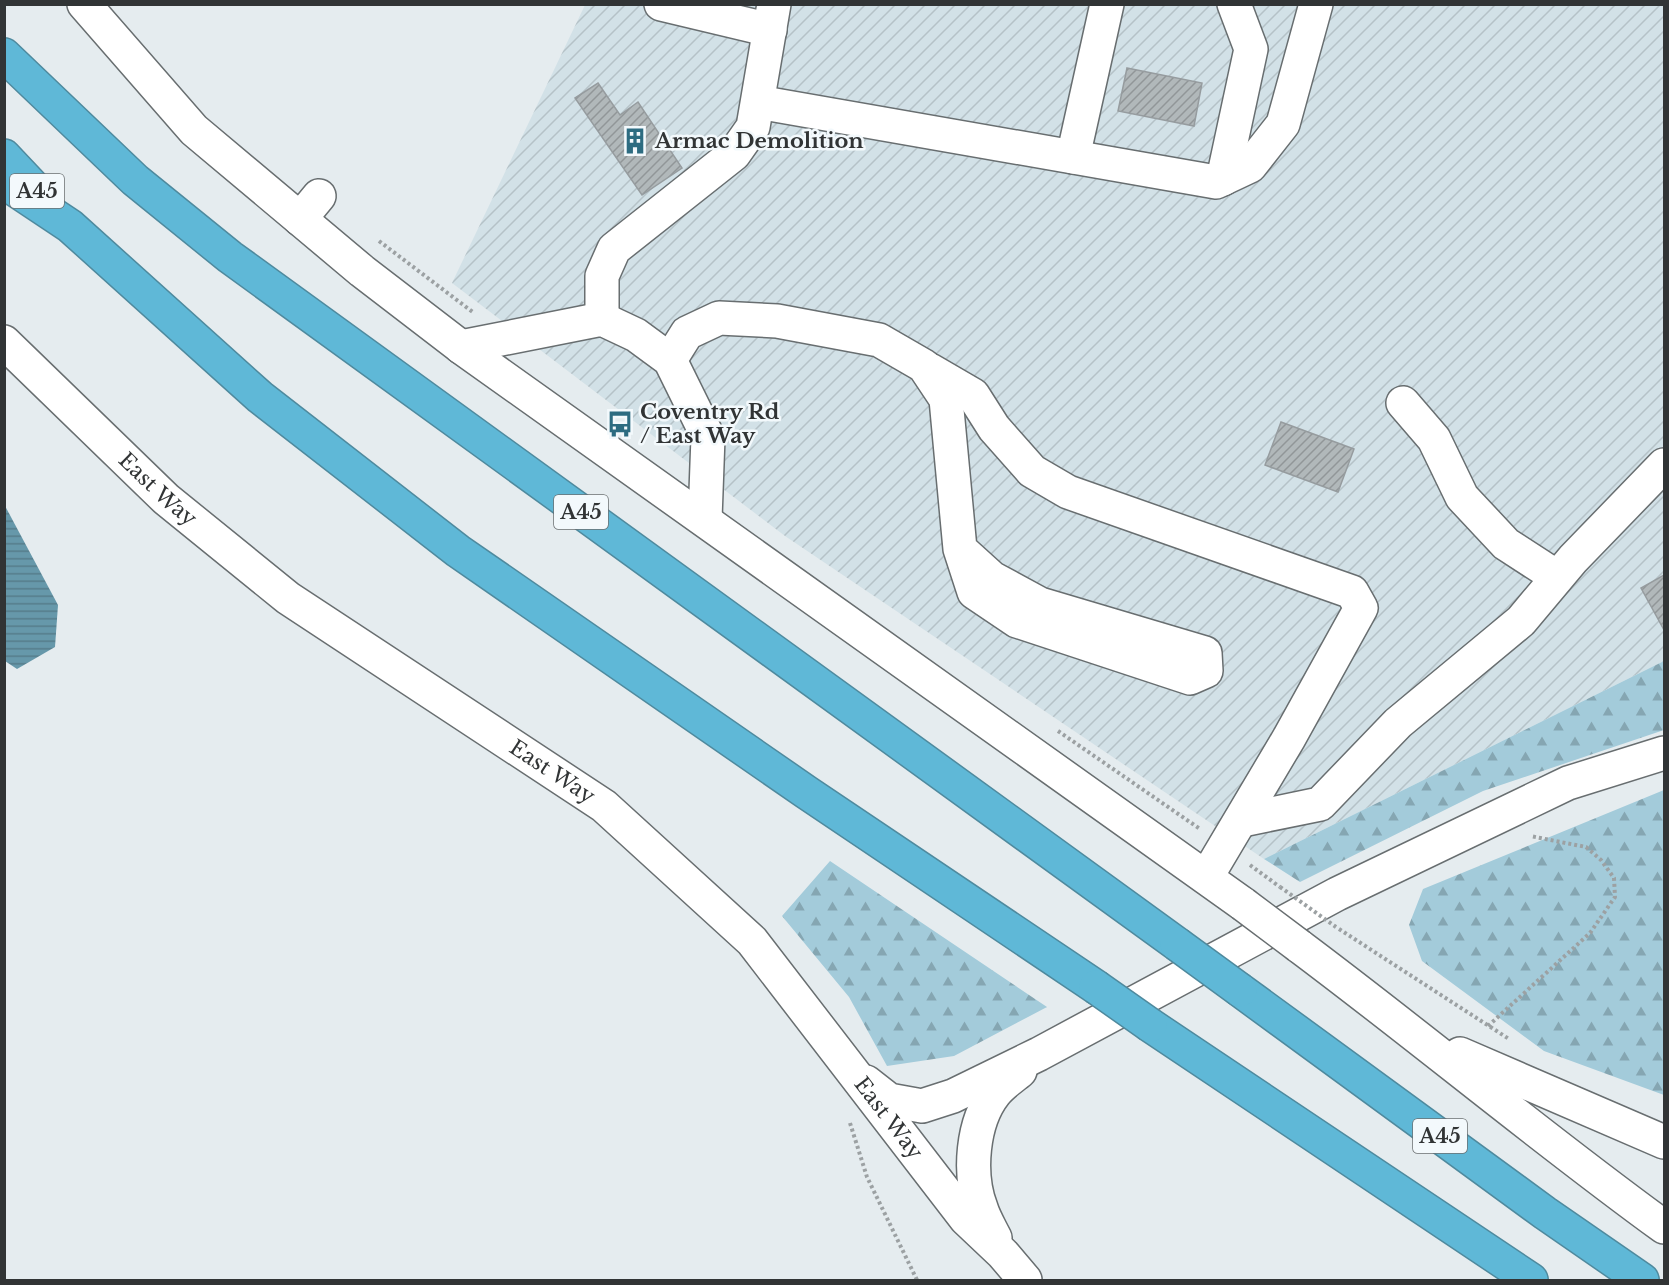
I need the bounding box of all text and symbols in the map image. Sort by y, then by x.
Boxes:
building icon: Armac Demolition [620,126,650,156]
place label: Armac Demolition [654,128,864,154]
road number: A45 [10,174,64,208]
place label: Coventry Rd / East Way [640,399,780,449]
bus stop icon: Coventry Rd / East Way [605,409,635,439]
street label: East Way [113,447,203,532]
road number: A45 [554,495,608,529]
street label: East Way [505,734,600,810]
street label: East Way [849,1072,929,1165]
road number: A45 [1413,1119,1467,1153]

